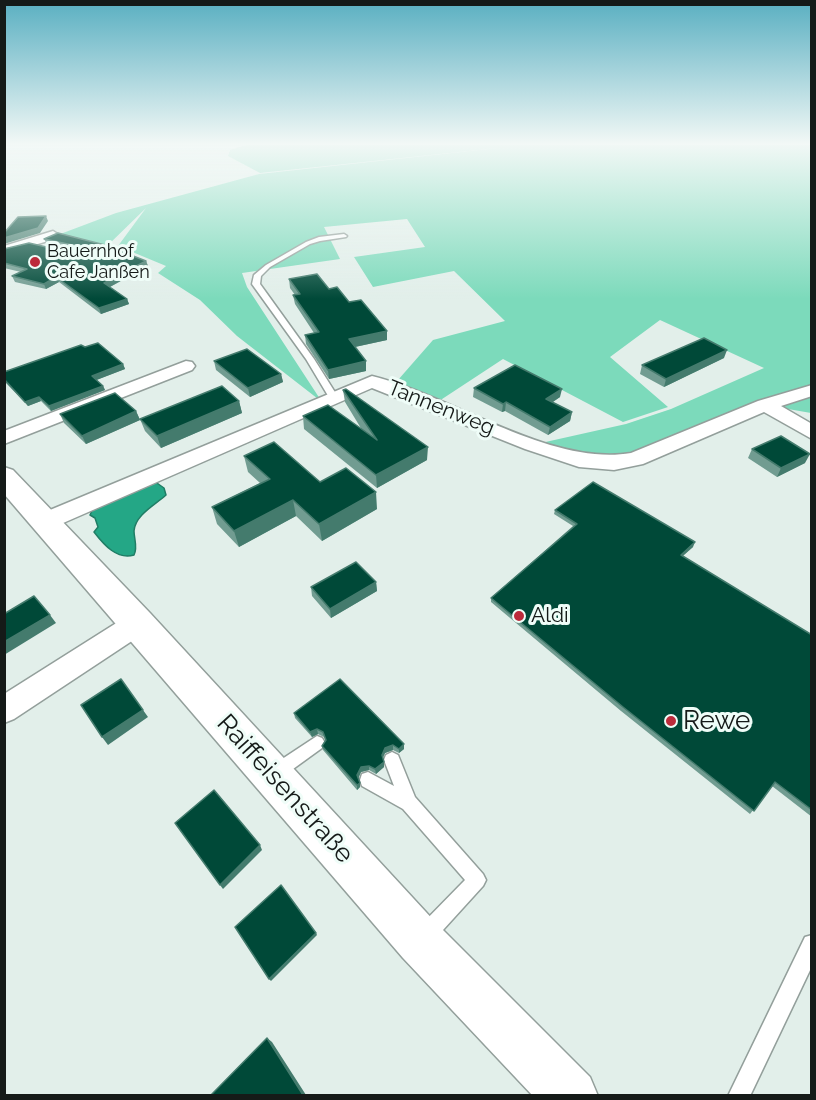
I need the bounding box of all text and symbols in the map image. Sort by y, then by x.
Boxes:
place label: Bauernhof Cafe Janßen [47,241,150,284]
marker: Bauernhof Cafe Janßen [28,255,42,269]
street label: Tannenweg [384,375,498,441]
place label: Aldi [531,603,569,629]
marker: Aldi [512,609,526,623]
place label: Rewe [683,705,750,737]
street label: Raiffeisenstraße [210,708,360,870]
marker: Rewe [664,714,678,728]

